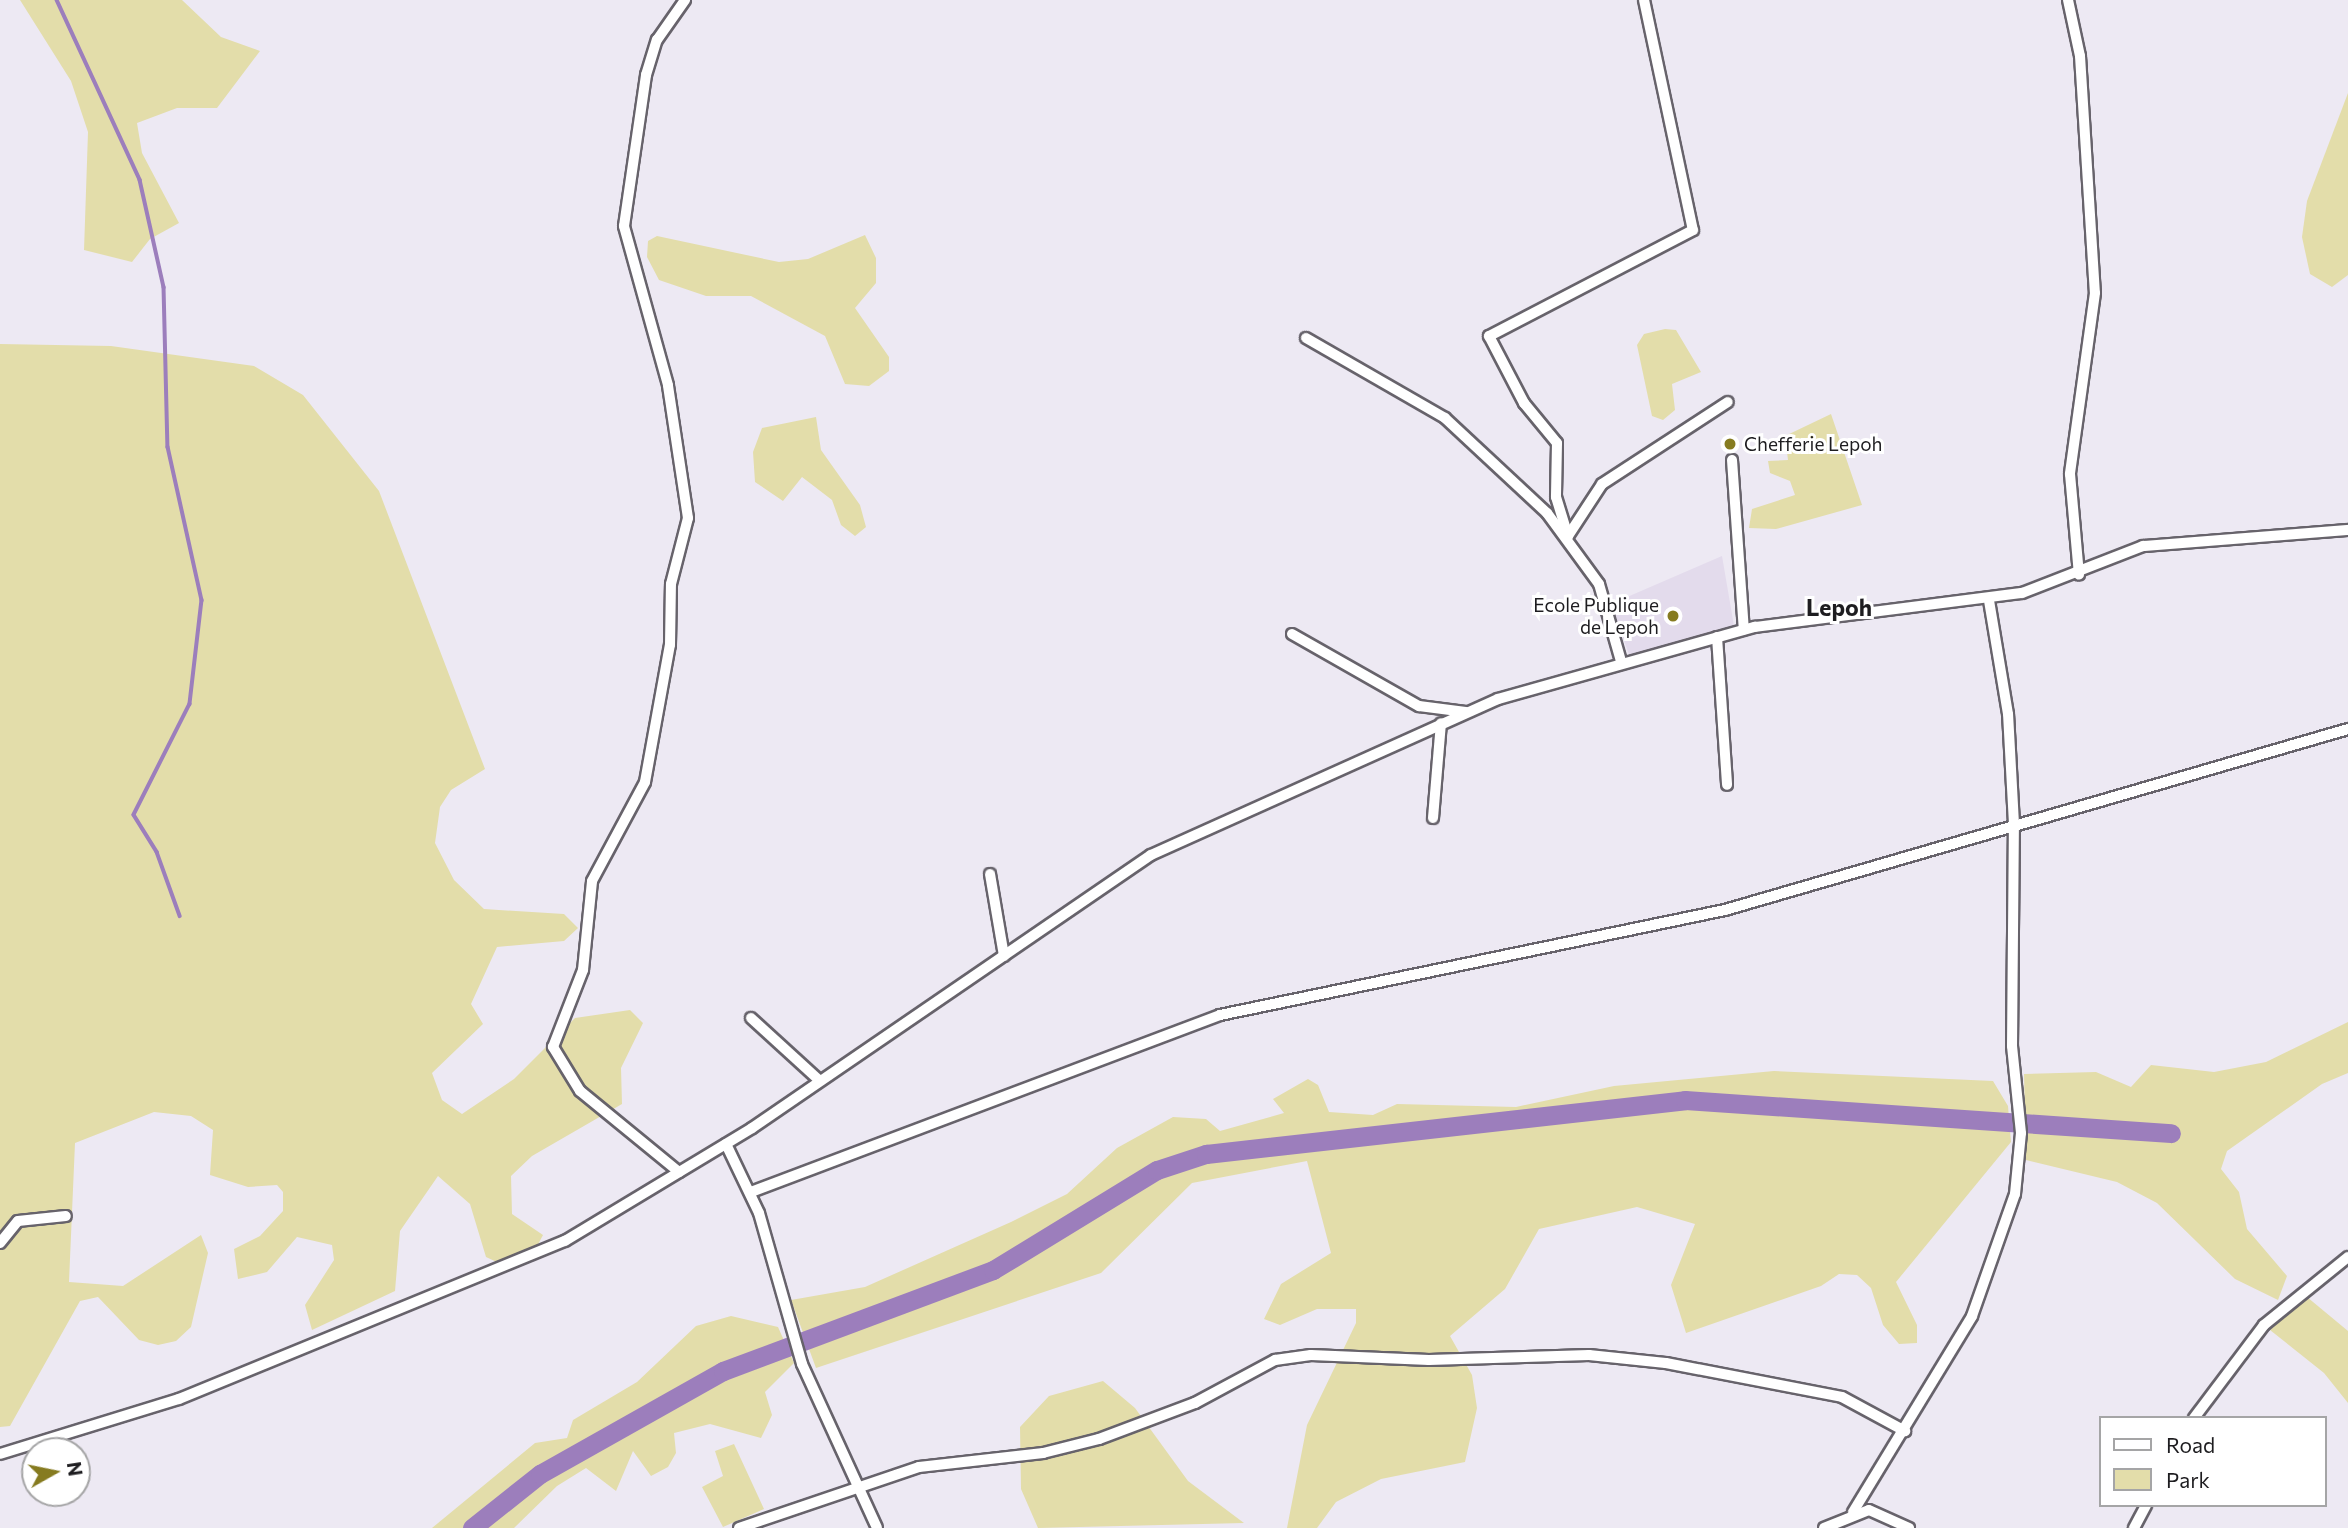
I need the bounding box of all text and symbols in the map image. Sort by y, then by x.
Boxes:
place label: Chefferie Lepoh [1744,433,1882,455]
marker: Chefferie Lepoh [1722,436,1738,452]
district label: Lepoh [1806,593,1872,621]
place label: Ecole Publique de Lepoh [1533,594,1659,638]
marker: Ecole Publique de Lepoh [1665,608,1681,624]
legend [2100,1416,2327,1507]
text: Road [2166,1432,2215,1457]
north arrow [21,1437,91,1507]
text: N [63,1460,88,1478]
text: Park [2166,1467,2210,1492]

